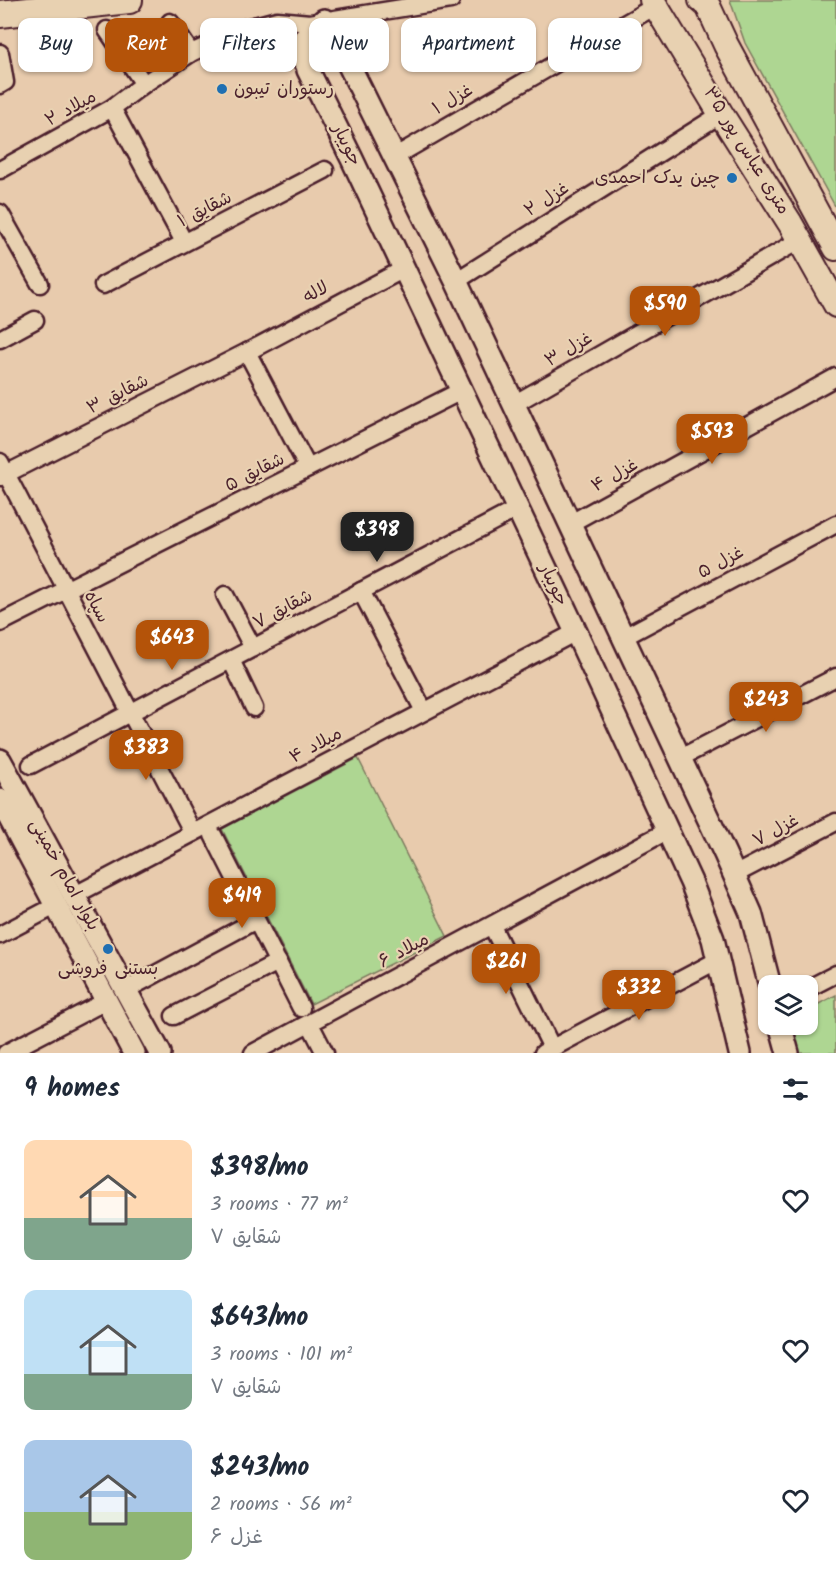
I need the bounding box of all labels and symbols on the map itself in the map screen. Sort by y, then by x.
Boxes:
place label: رستوران تیبون [234,75,334,104]
street label: غزل ۱ [427,77,479,123]
street label: ۳۵ متری عباس پور [695,81,797,221]
marker: رستوران تیبون [215,82,229,96]
street label: میلاد ۲ [40,83,102,135]
street label: جویبار [322,117,369,171]
place label: چین یدک احمدی [595,164,720,193]
marker: چین یدک احمدی [725,171,739,185]
street label: غزل ۲ [519,175,575,225]
street label: شقایق ۱ [173,184,237,236]
street label: لاله [298,274,334,312]
pin: $590 [629,286,701,337]
street label: غزل ۳ [540,325,598,375]
street label: شقایق ۳ [82,367,154,423]
pin: $593 [676,414,748,465]
street label: شقایق ۵ [220,446,290,500]
street label: غزل ۴ [586,451,644,501]
pin: $398 [341,512,413,563]
street label: غزل ۵ [693,539,749,587]
street label: جویبار [530,557,575,611]
street label: شقایق ۷ [248,582,318,638]
street label: سپاه [75,585,117,629]
pin: $643 [136,620,208,671]
pin: $243 [730,682,802,733]
street label: میلاد ۴ [284,720,348,772]
pin: $383 [110,730,182,781]
street label: غزل ۷ [747,807,805,855]
street label: بلوار امام خمینی [21,813,107,937]
pin: $419 [206,878,278,929]
street label: میلاد ۶ [373,926,435,976]
marker: بستنی فروشی [101,942,115,956]
pin: $261 [470,944,542,995]
place label: بستنی فروشی [58,955,158,984]
pin: $332 [603,970,675,1021]

